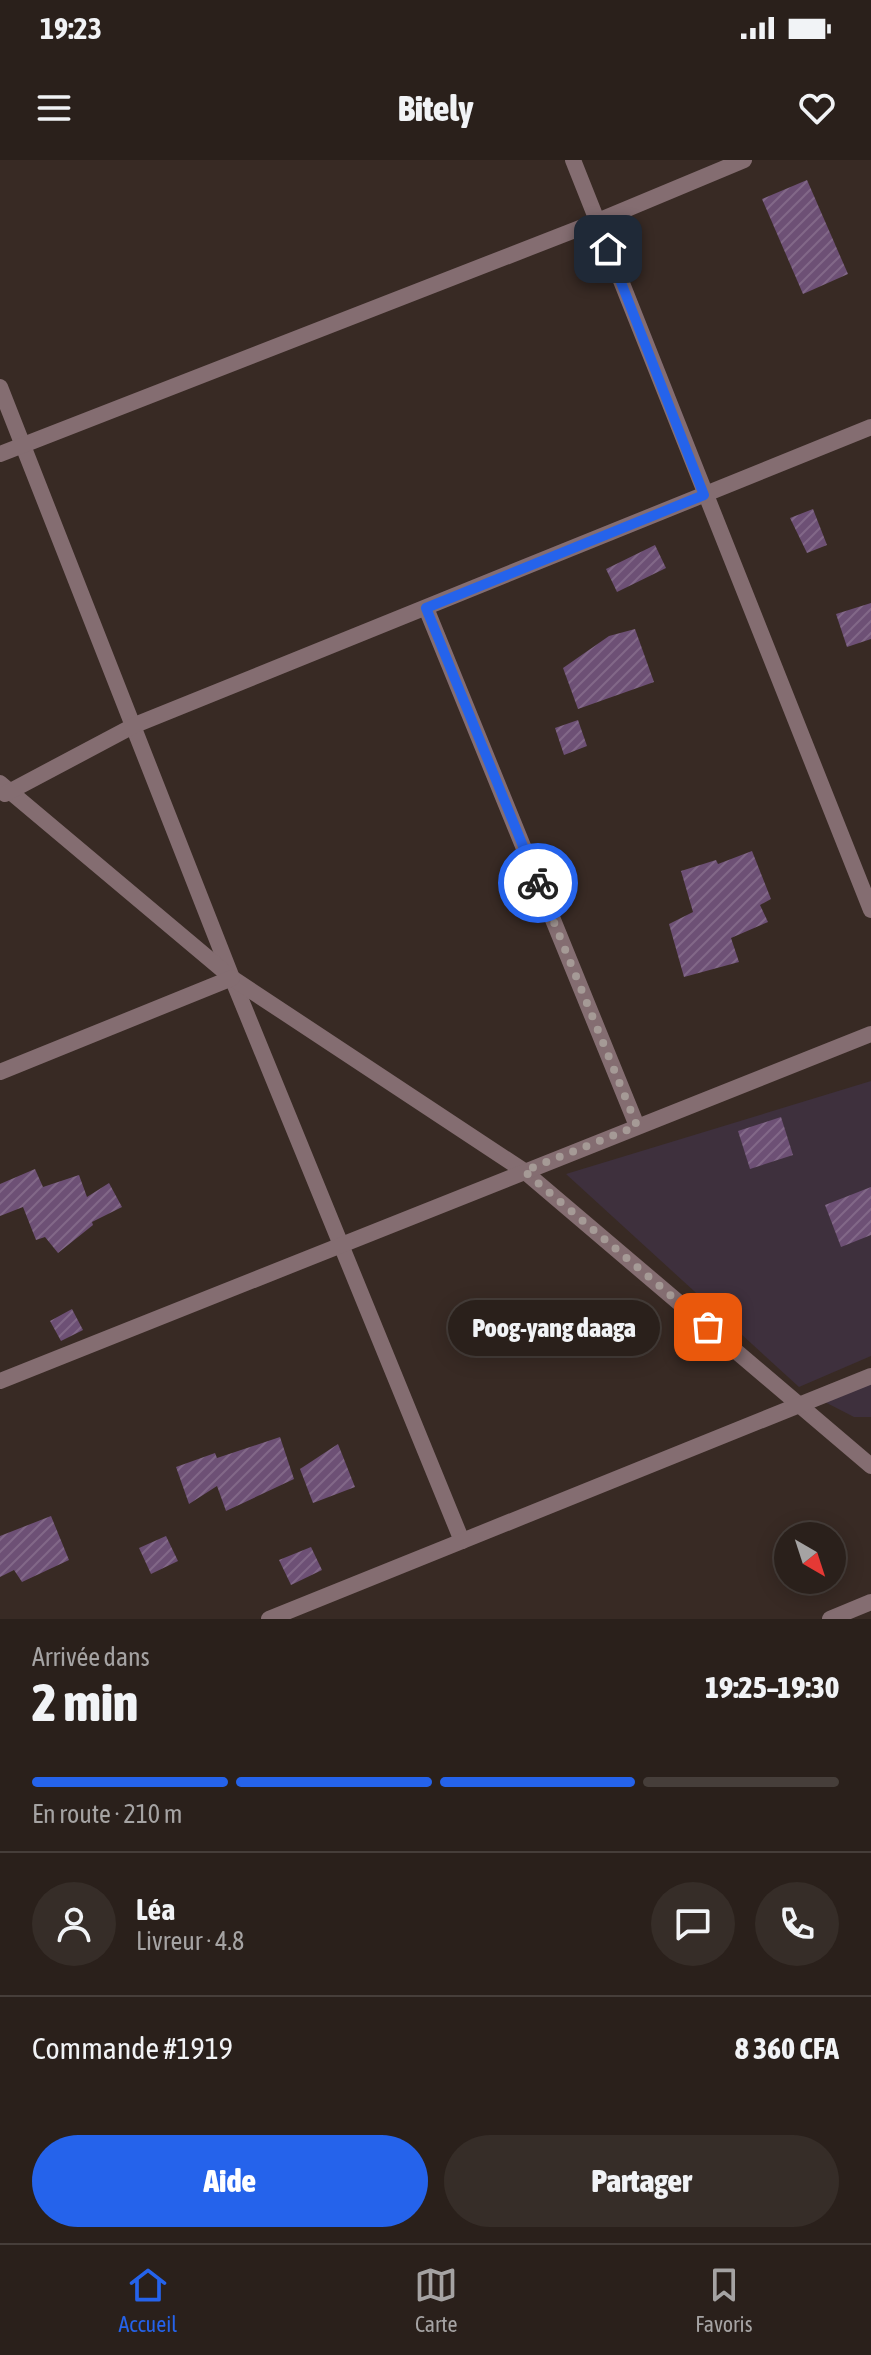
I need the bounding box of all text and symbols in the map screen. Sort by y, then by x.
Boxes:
text: 19:23 [40,11,102,45]
icon: menu [32,86,76,130]
icon: heart [795,86,839,130]
text: Bitely [398,87,473,129]
pin [574,215,642,283]
icon: home [586,227,630,271]
courier [498,843,578,923]
icon: bike [516,861,560,905]
pin [674,1293,742,1361]
callout: Poog-yang daaga [448,1299,660,1355]
icon: bag [686,1305,730,1349]
text: Poog-yang daaga [472,1313,636,1343]
north arrow [774,1522,846,1594]
map controls [774,1522,846,1594]
text: Arrivée dans [32,1642,150,1672]
text: 19:25–19:30 [705,1670,839,1704]
text: 2 min [32,1672,138,1732]
text: En route · 210 m [32,1799,182,1829]
button: person [32,1882,116,1966]
button: chat [651,1882,735,1966]
button: phone [755,1882,839,1966]
text: Léa [136,1892,175,1926]
text: Livreur · 4.8 [136,1926,244,1956]
text: Commande #1919 [32,2031,233,2065]
text: 8 360 CFA [735,2031,839,2065]
button: Aide [32,2135,428,2227]
button: Partager [444,2135,839,2227]
tab: Accueil [119,2263,177,2337]
tab: Carte [414,2263,458,2337]
tab: Favoris [695,2263,752,2337]

